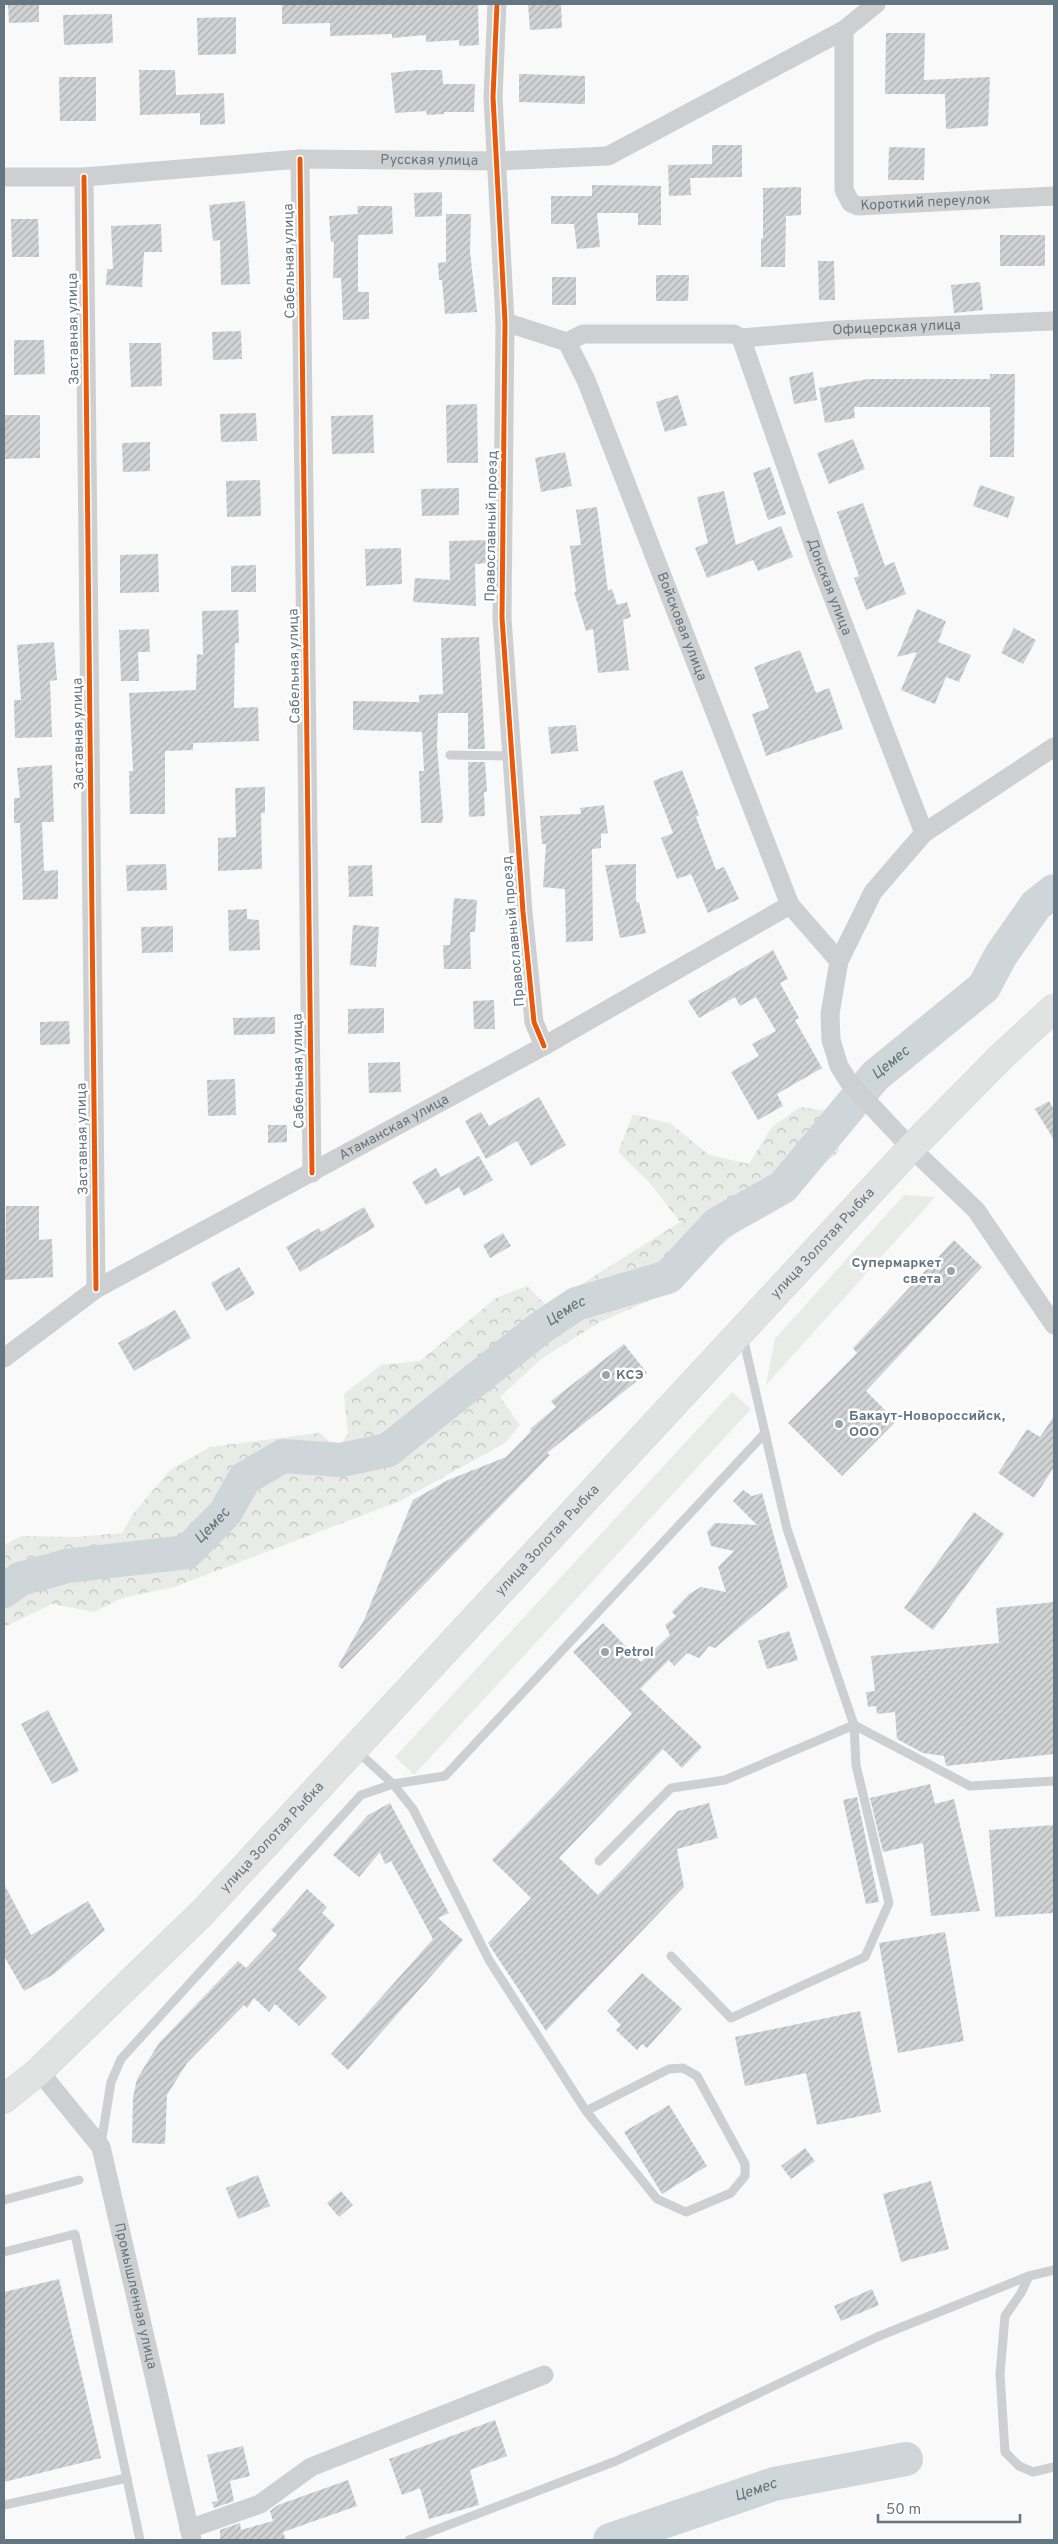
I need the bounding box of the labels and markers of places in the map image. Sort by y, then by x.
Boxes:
place label: Супермаркет света [851,1255,941,1288]
marker: Супермаркет света [945,1265,957,1277]
place label: КСЭ [616,1367,644,1384]
marker: КСЭ [600,1369,612,1381]
place label: Бакаут-Новороссийск, ООО [849,1408,1005,1441]
marker: Бакаут-Новороссийск, ООО [833,1418,845,1430]
place label: Petrol [615,1644,654,1661]
marker: Petrol [599,1646,611,1658]

